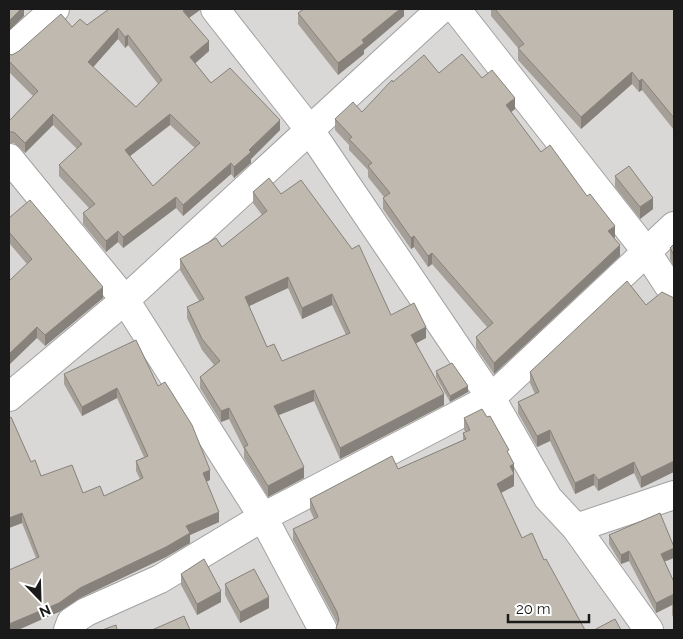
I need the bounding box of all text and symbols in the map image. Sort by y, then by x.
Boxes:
north arrow [15,574,65,624]
scale bar [508,592,589,624]
text: 20 m [516,600,551,618]
text: N [37,602,53,620]

